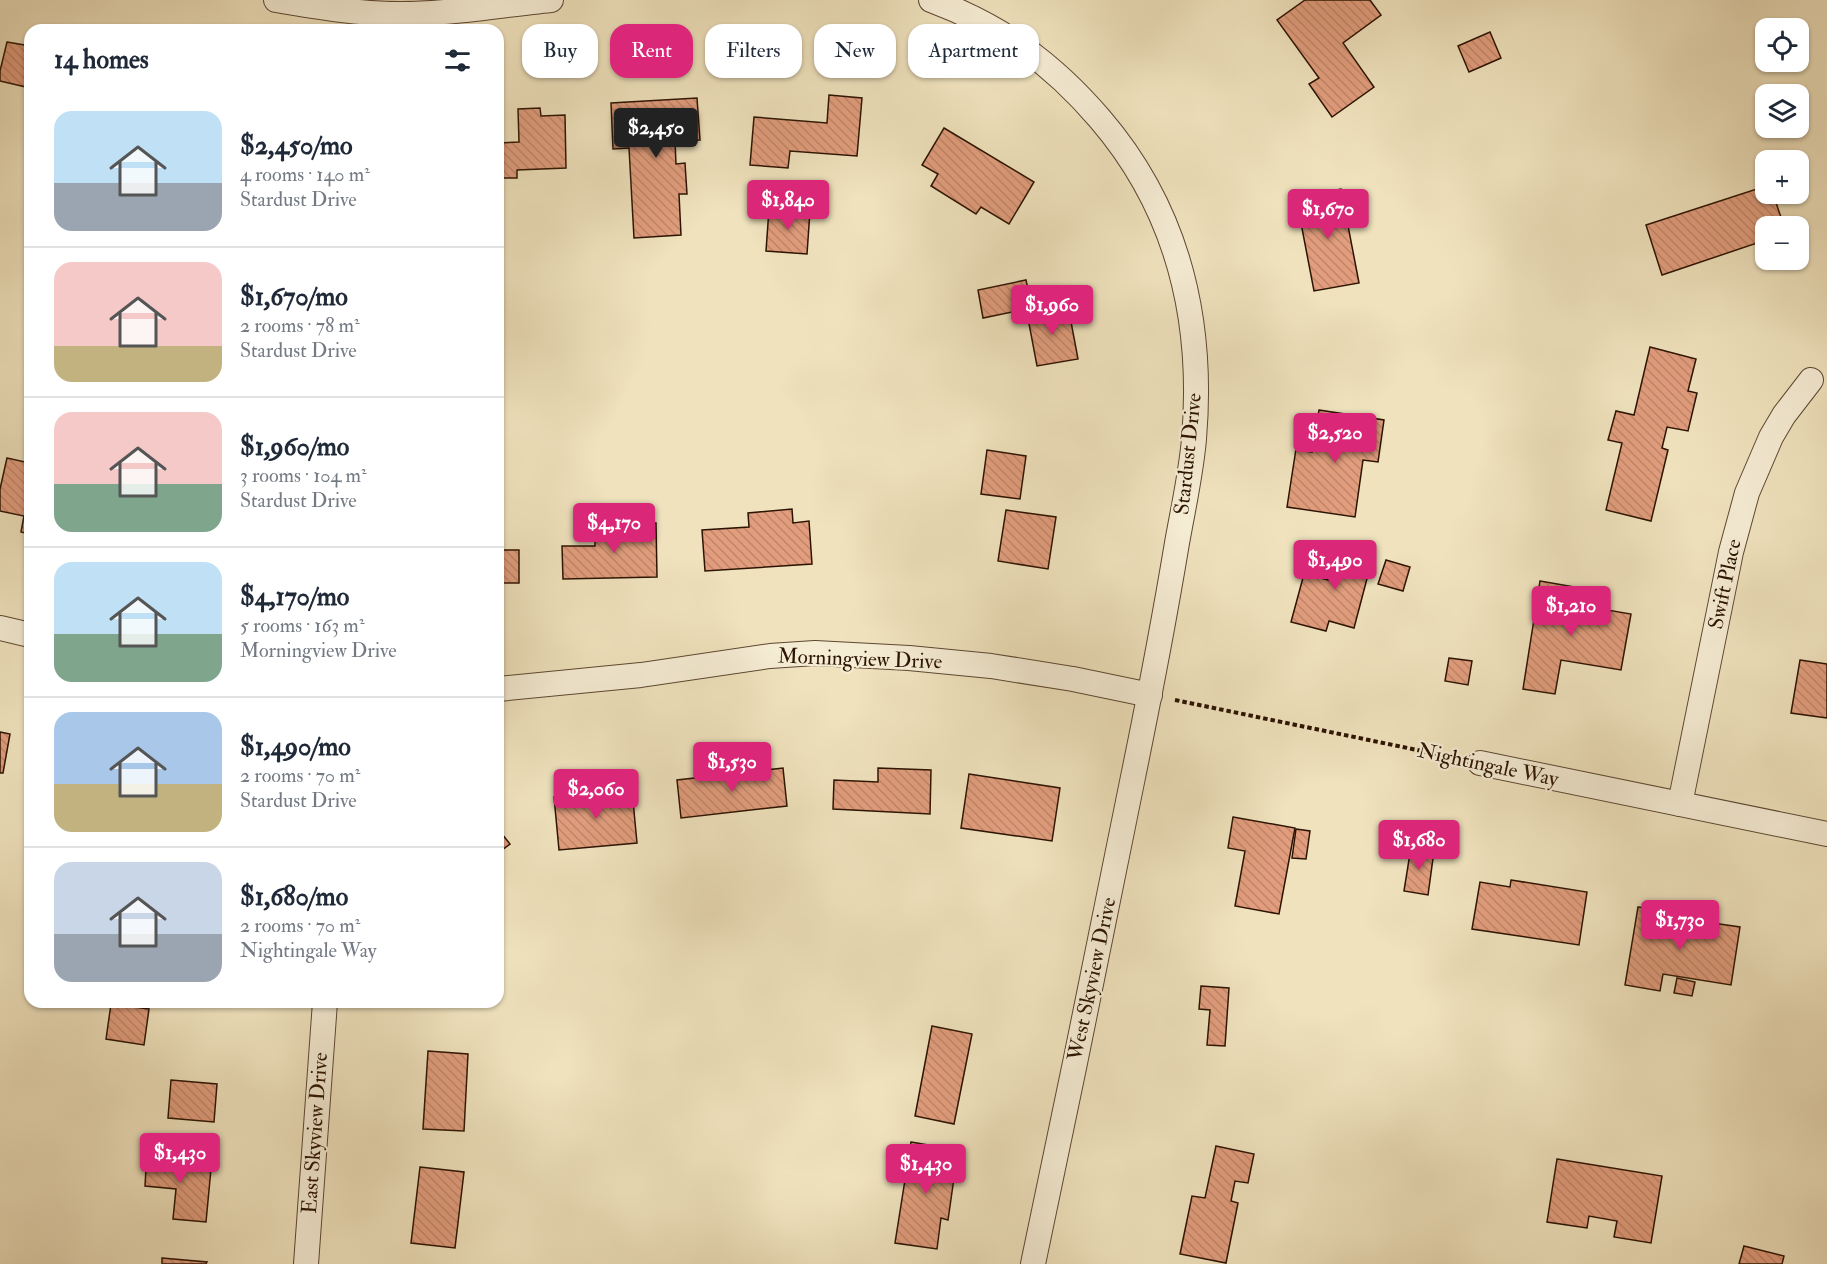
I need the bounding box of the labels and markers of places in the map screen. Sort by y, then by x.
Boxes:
pin: $2,450 [607,108,705,159]
pin: $1,840 [739,180,837,231]
pin: $1,670 [1279,189,1377,240]
pin: $1,960 [1003,285,1101,336]
pin: $2,520 [1286,413,1384,464]
pin: $4,170 [565,503,663,554]
pin: $1,490 [1286,540,1384,591]
pin: $1,210 [1522,586,1620,637]
pin: $1,530 [683,742,781,793]
pin: $2,060 [547,769,645,820]
pin: $1,680 [1370,820,1468,871]
pin: $1,730 [1631,900,1729,951]
pin: $1,430 [131,1133,229,1184]
pin: $1,430 [877,1144,975,1195]

